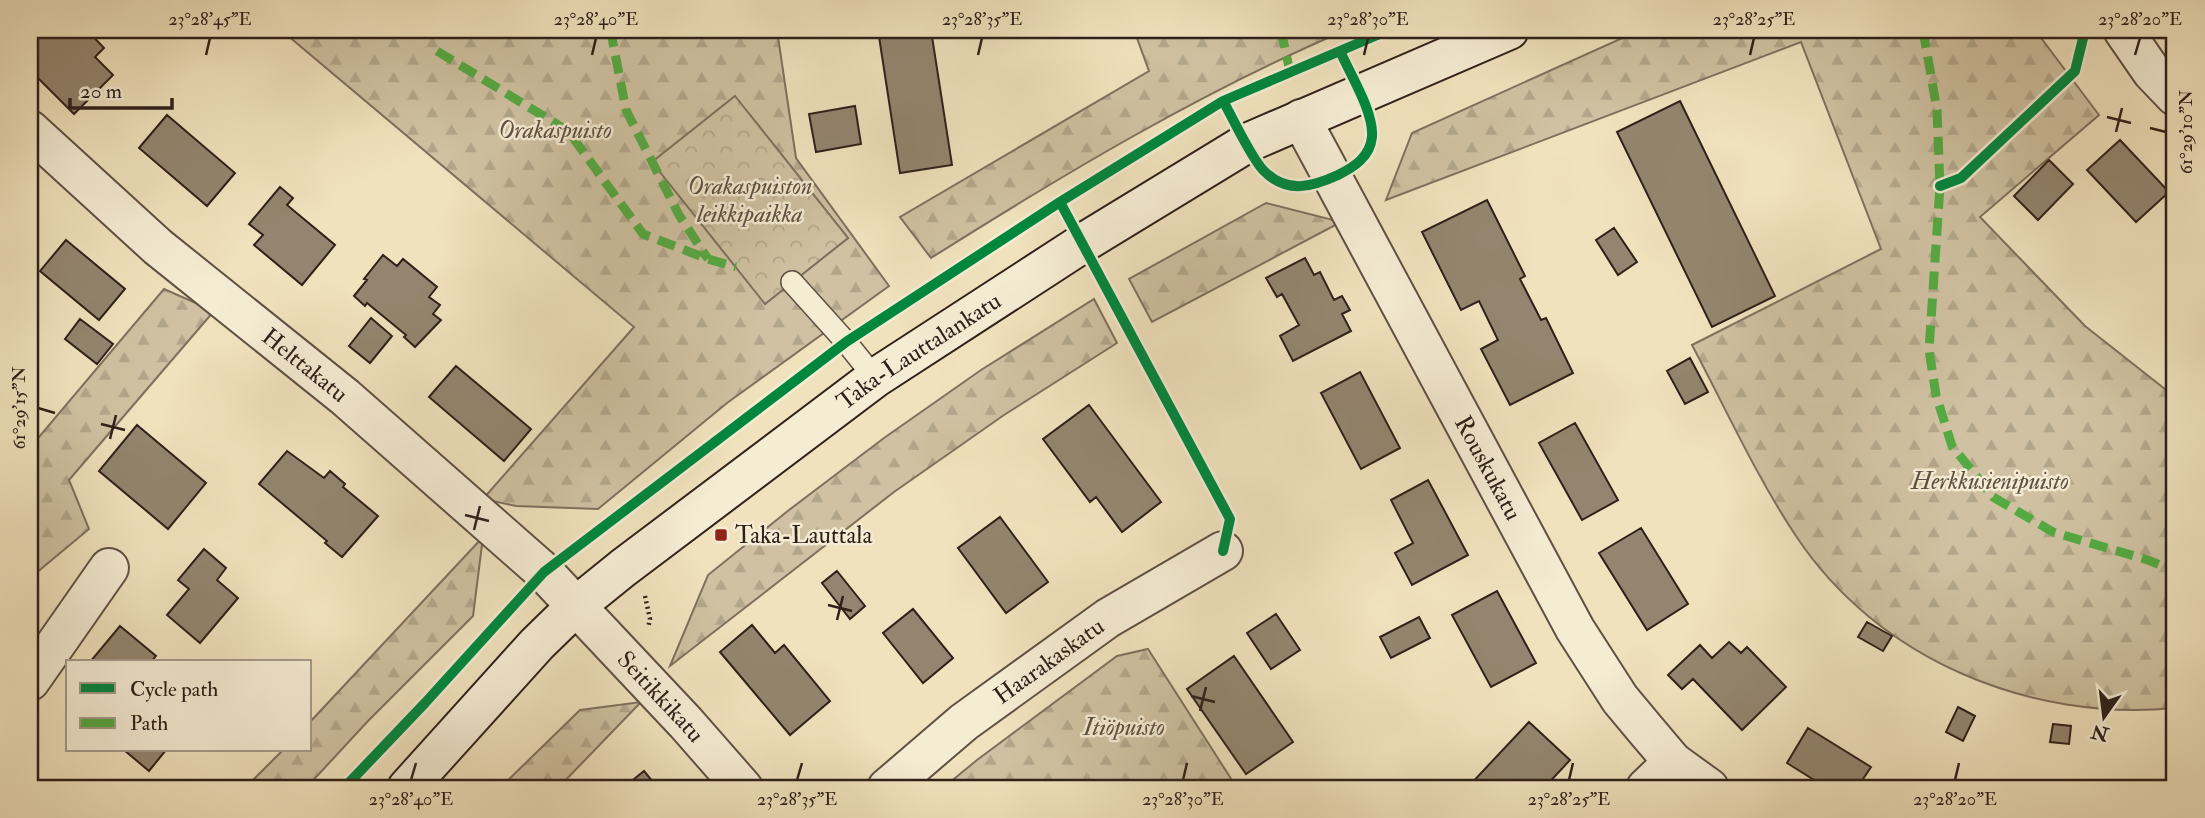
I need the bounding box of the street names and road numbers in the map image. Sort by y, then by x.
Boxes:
street label: Taka-Lauttalankatu [830,285,1007,417]
street label: Helttakatu [256,321,355,409]
street label: Rouskukatu [1448,410,1529,526]
street label: Haarakaskatu [987,610,1110,711]
street label: Seitikkikatu [611,644,711,749]

